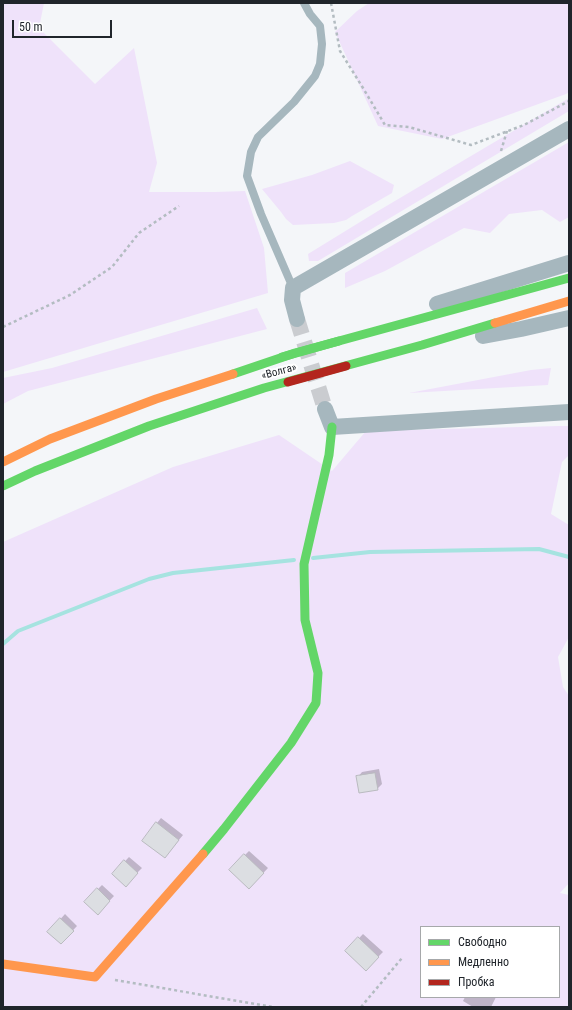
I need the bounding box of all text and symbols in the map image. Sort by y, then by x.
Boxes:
scale bar [14,12,114,38]
text: 50 m [19,20,43,34]
street label: «Волга» [260,361,298,383]
legend [420,926,560,998]
text: Свободно [458,935,507,949]
text: Медленно [458,955,509,969]
text: Пробка [458,975,495,989]

